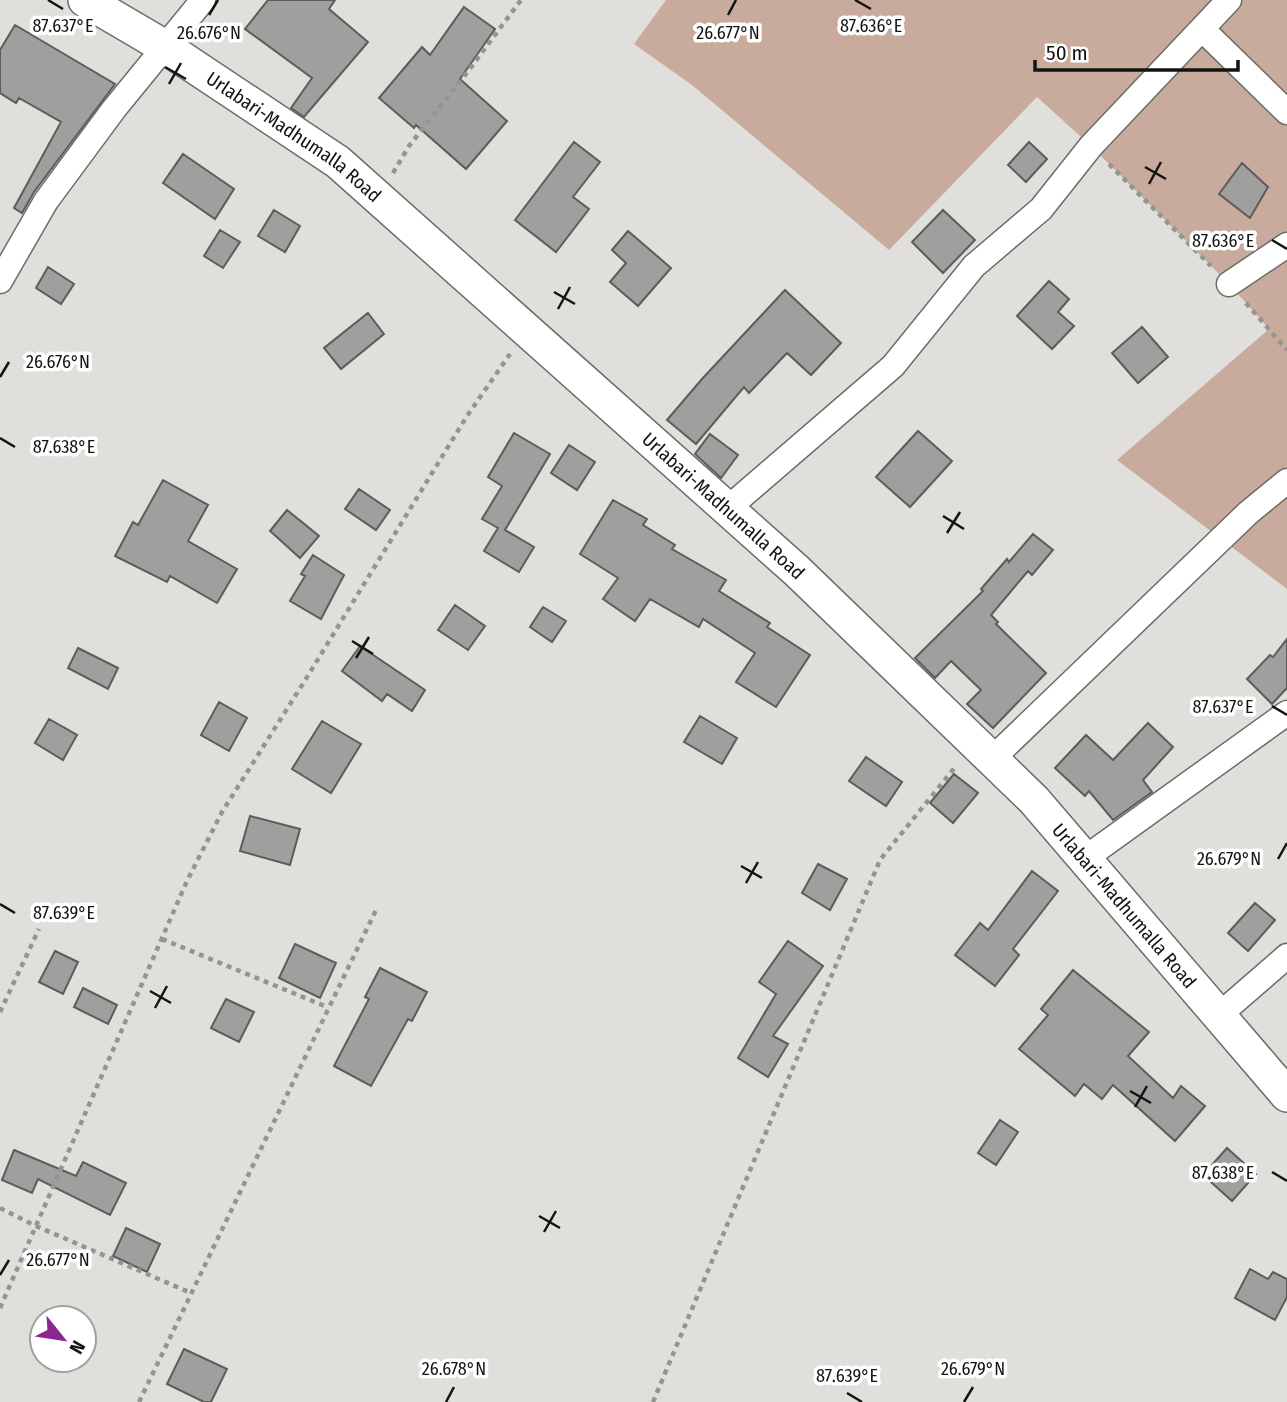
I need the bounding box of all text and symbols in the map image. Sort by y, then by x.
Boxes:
text: 87.637°E [33,15,93,37]
text: 87.636°E [840,15,902,37]
text: 26.676°N [177,22,241,44]
text: 26.677°N [696,22,760,44]
scale bar [1035,28,1238,72]
text: 50 m [1046,40,1088,66]
street label: Urlabari-Madhumalla Road [202,66,386,207]
text: 87.636°E [1192,230,1254,252]
text: 26.676°N [26,351,90,373]
street label: Urlabari-Madhumalla Road [638,427,810,584]
text: 87.638°E [33,436,95,458]
text: 87.637°E [1193,696,1253,718]
street label: Urlabari-Madhumalla Road [1048,819,1202,993]
text: 26.679°N [1197,848,1261,870]
text: 87.639°E [33,902,95,924]
text: 87.638°E [1192,1162,1254,1184]
text: 26.677°N [26,1249,90,1271]
north arrow [28,1304,98,1374]
text: N [64,1337,90,1358]
text: 26.678°N [422,1358,486,1380]
text: 26.679°N [941,1358,1005,1380]
text: 87.639°E [816,1365,878,1387]

